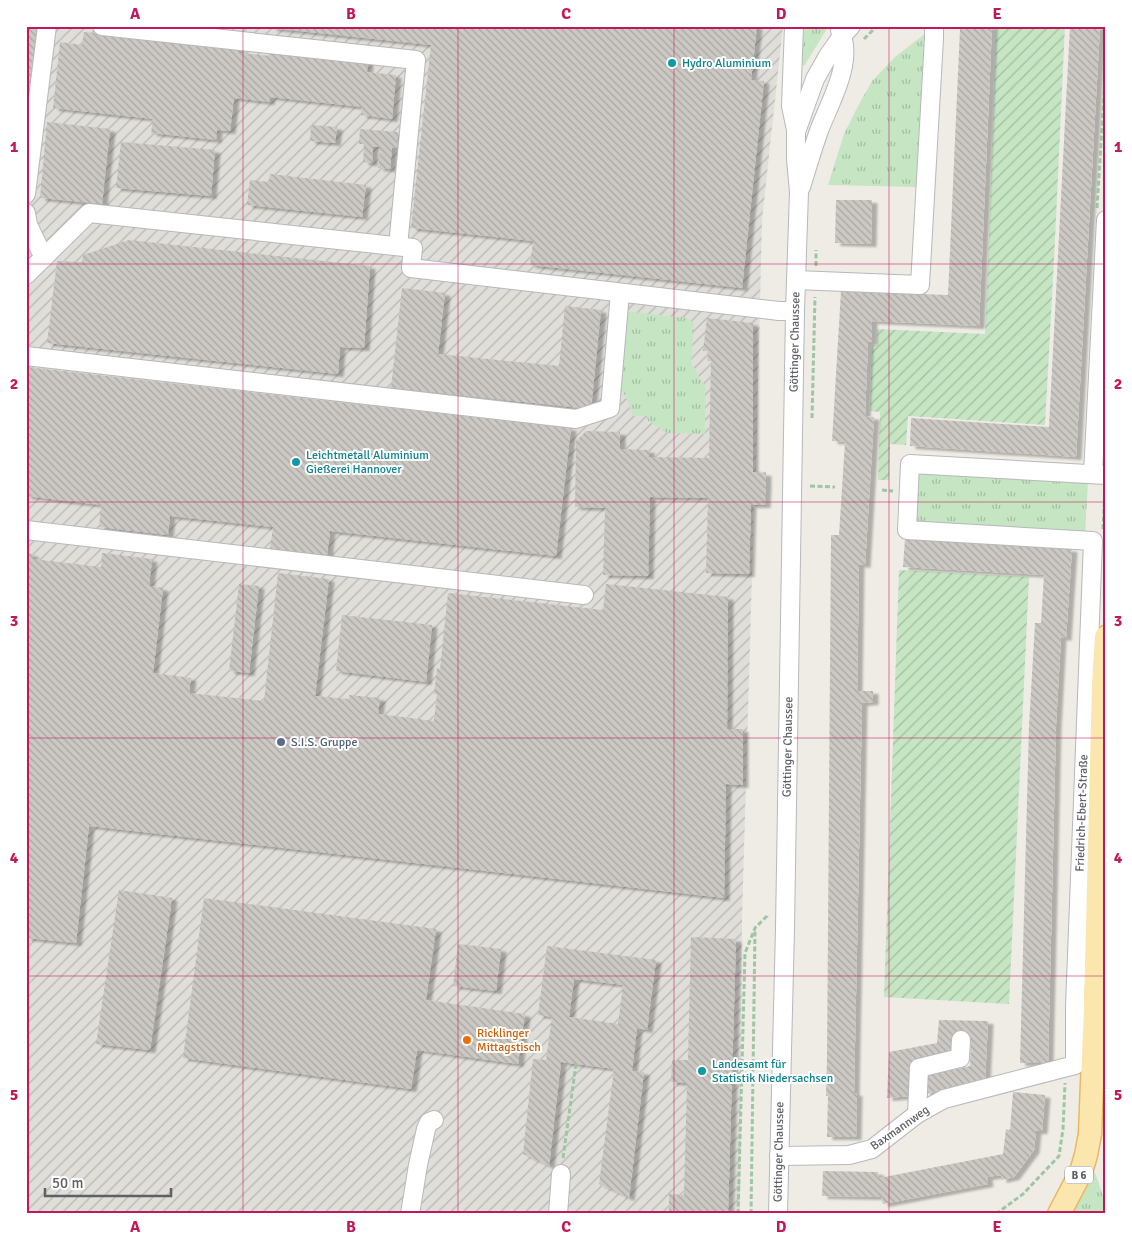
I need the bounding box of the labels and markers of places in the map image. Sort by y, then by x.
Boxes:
place label: Hydro Aluminium [682,56,771,71]
marker: Hydro Aluminium [666,57,678,69]
place label: Leichtmetall Aluminium Gießerei Hannover [306,448,429,477]
marker: Leichtmetall Aluminium Gießerei Hannover [290,456,302,468]
place label: S.I.S. Gruppe [291,735,357,750]
marker: S.I.S. Gruppe [275,736,287,748]
place label: Ricklinger Mittagstisch [477,1026,541,1055]
marker: Ricklinger Mittagstisch [461,1034,473,1046]
place label: Landesamt für Statistik Niedersachsen [712,1057,833,1086]
marker: Landesamt für Statistik Niedersachsen [696,1065,708,1077]

